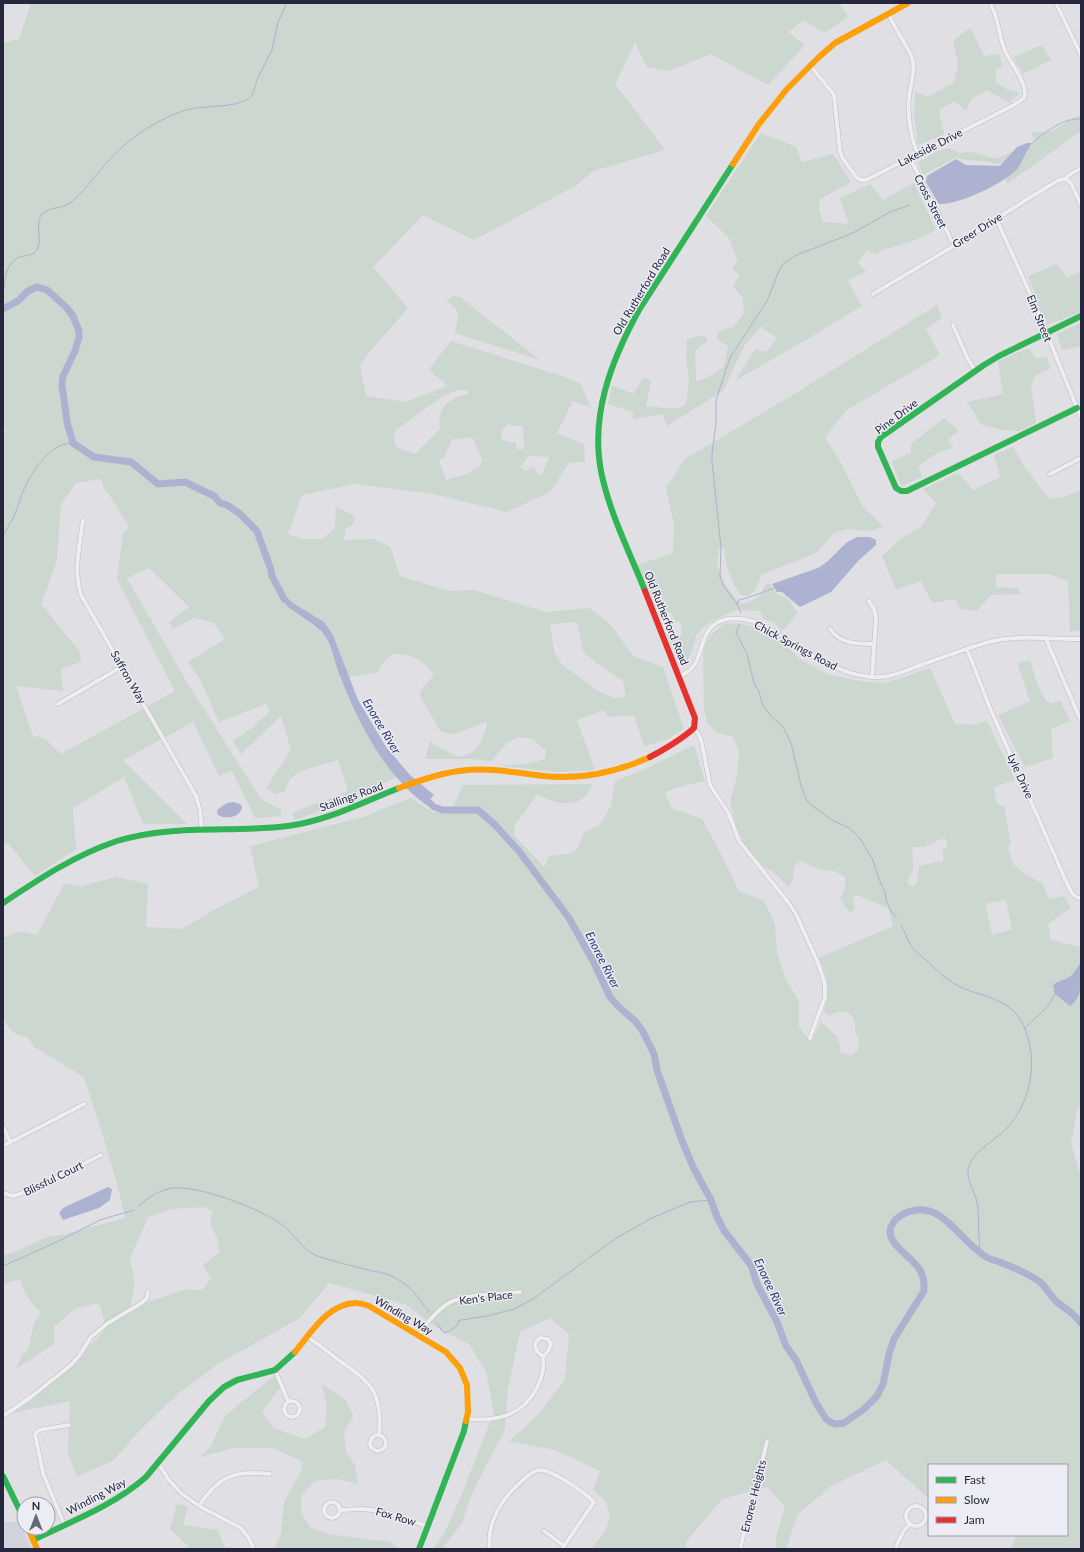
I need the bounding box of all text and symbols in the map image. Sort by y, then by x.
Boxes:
street label: Lakeside Drive [896,125,965,169]
street label: Cross Street [912,172,950,230]
street label: Greer Drive [950,210,1004,250]
street label: Old Rutherford Road [610,245,672,337]
street label: Elm Street [1025,293,1055,344]
street label: Pine Drive [872,396,920,436]
street label: Old Rutherford Road [642,569,692,667]
street label: Chick Springs Road [752,618,840,672]
street label: Saffron Way [109,648,150,706]
water label: Enoree River [360,695,405,757]
street label: Lyle Drive [1005,752,1037,801]
street label: Stallings Road [317,778,385,814]
water label: Enoree River [582,929,624,992]
street label: Blissful Court [21,1158,85,1198]
water label: Enoree River [751,1256,791,1319]
street label: Ken's Place [458,1287,514,1307]
street label: Winding Way [373,1293,436,1337]
street label: Enoree Heights [738,1458,768,1533]
legend [928,1464,1068,1536]
text: Fast [964,1472,986,1487]
street label: Winding Way [64,1475,128,1517]
text: Slow [964,1492,990,1507]
north arrow [16,1496,56,1536]
text: N [32,1499,40,1512]
street label: Fox Row [374,1504,418,1528]
text: Jam [964,1512,985,1527]

